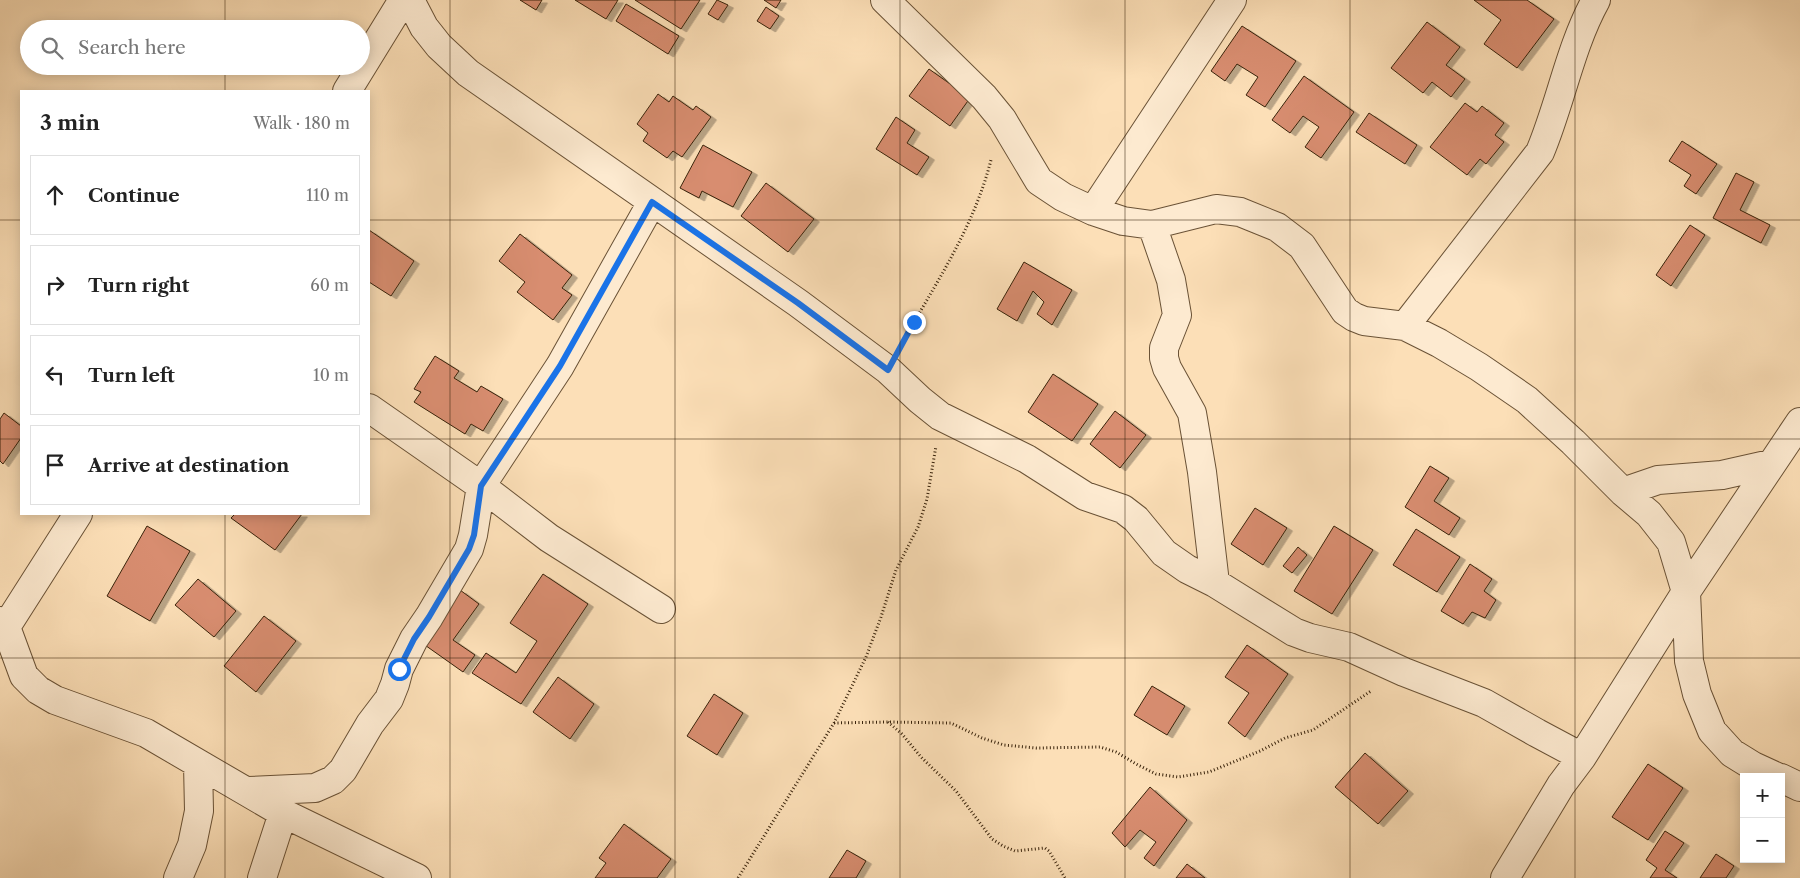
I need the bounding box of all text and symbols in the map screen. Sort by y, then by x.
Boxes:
search box [20,20,370,75]
icon: search [38,34,66,62]
text: Search here [78,36,186,59]
text: 3 min [40,110,100,135]
text: Walk · 180 m [253,113,350,133]
icon: ahead [41,181,69,209]
text: Continue [88,184,180,207]
text: 110 m [306,185,349,205]
icon: right [41,271,69,299]
text: Turn right [88,274,189,297]
text: 60 m [310,275,349,295]
route end [903,311,926,334]
icon: left [41,361,69,389]
text: Turn left [88,364,175,387]
text: 10 m [313,365,349,385]
icon: arrive [41,451,69,479]
text: Arrive at destination [88,454,289,477]
route start [388,658,411,681]
map controls [1740,773,1785,863]
button: + [1740,773,1785,818]
button: − [1740,818,1785,863]

